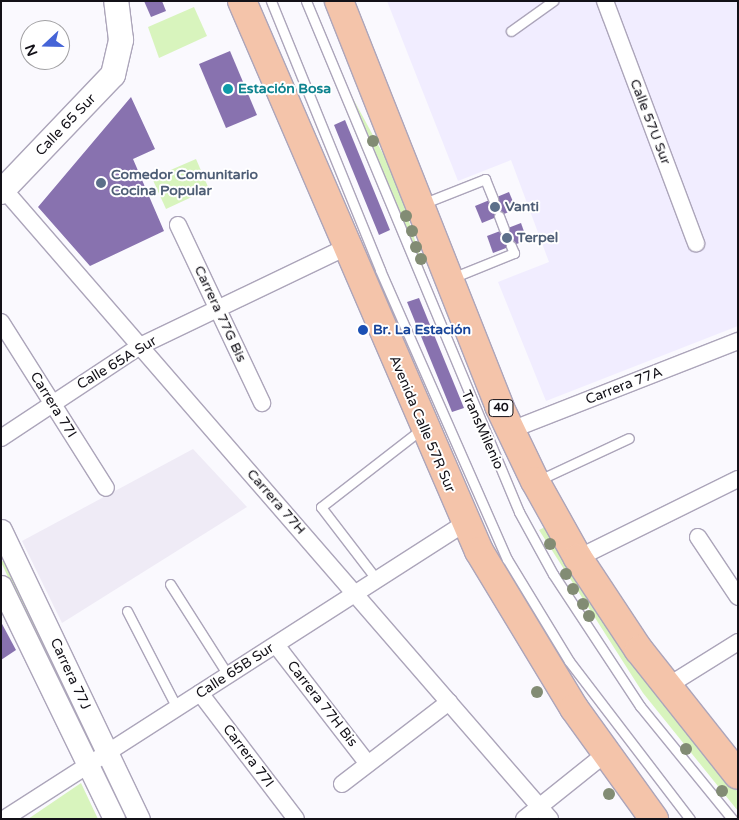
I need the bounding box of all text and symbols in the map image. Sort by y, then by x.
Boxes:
north arrow [20,20,70,70]
text: N [22,42,41,58]
street label: Calle 57U Sur [626,77,674,167]
place label: Estación Bosa [238,81,331,97]
marker: Estación Bosa [222,83,234,95]
street label: Calle 65 Sur [32,90,100,160]
place label: Comedor Comunitario Cocina Popular [111,167,258,200]
marker: Comedor Comunitario Cocina Popular [95,177,107,189]
place label: Vanti [505,199,539,215]
marker: Vanti [489,201,501,213]
place label: Terpel [517,230,558,246]
marker: Terpel [501,232,513,244]
street label: Carrera 77G Bis [190,263,250,365]
place label: Br. La Estación [373,322,471,338]
marker: Br. La Estación [357,324,369,336]
street label: Calle 65A Sur [74,333,160,393]
street label: Avenida Calle 57R Sur [385,353,459,495]
street label: Carrera 77A [583,364,665,408]
street label: Carrera 77I [26,369,80,441]
street label: TransMilenio [457,388,507,472]
road number: 40 [487,398,515,418]
street label: Carrera 77H [243,466,309,538]
street label: Carrera 77J [46,636,94,712]
street label: Calle 65B Sur [193,640,277,702]
street label: Carrera 77H Bis [283,658,361,750]
street label: Carrera 77I [219,721,277,791]

